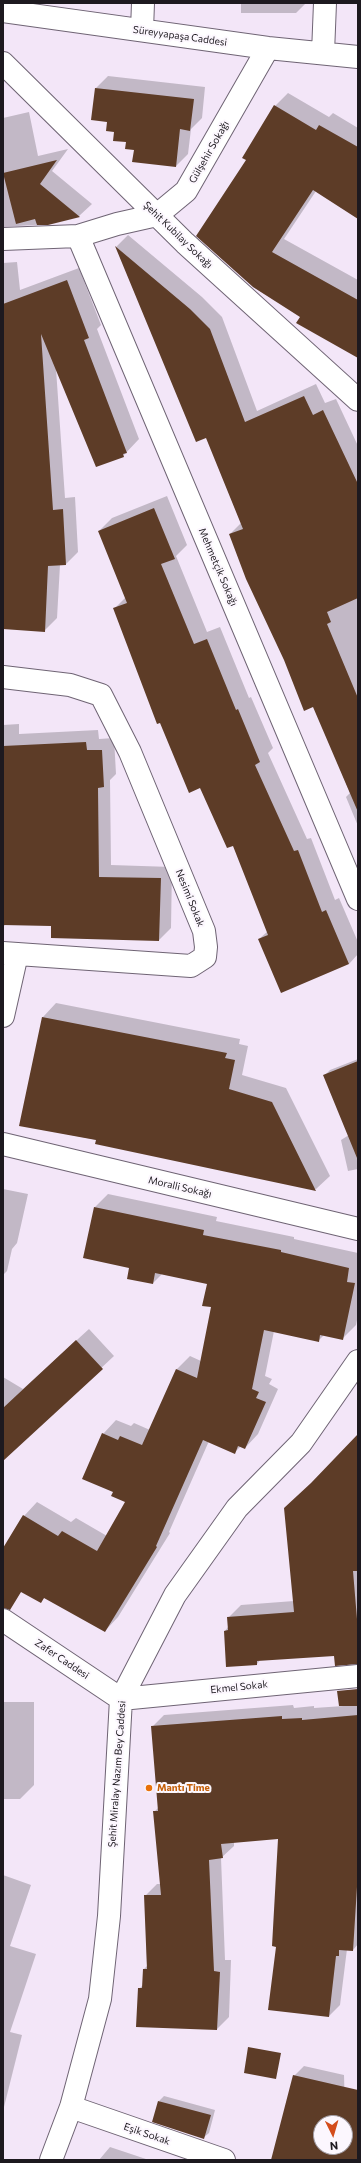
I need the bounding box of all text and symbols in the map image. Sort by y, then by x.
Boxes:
street label: Süreyyapaşa Caddesi [132,23,228,49]
street label: Gülşehir Sokağı [186,119,232,185]
street label: Şehit Kubilay Sokağı [141,199,215,271]
street label: Mehmetçik Sokağı [196,526,240,608]
street label: Nesimi Sokak [173,867,207,929]
street label: Moralli Sokağı [147,1174,213,1200]
street label: Zafer Caddesi [33,1636,91,1682]
street label: Ekmel Sokak [210,1678,268,1696]
street label: Şehit Miralay Nazım Bey Caddesi [106,1700,128,1848]
place label: Mantı Time [157,1782,210,1794]
marker: Mantı Time [144,1783,154,1793]
north arrow [313,2115,353,2155]
street label: Eşik Sokak [122,2120,172,2148]
text: N [329,2140,339,2153]

